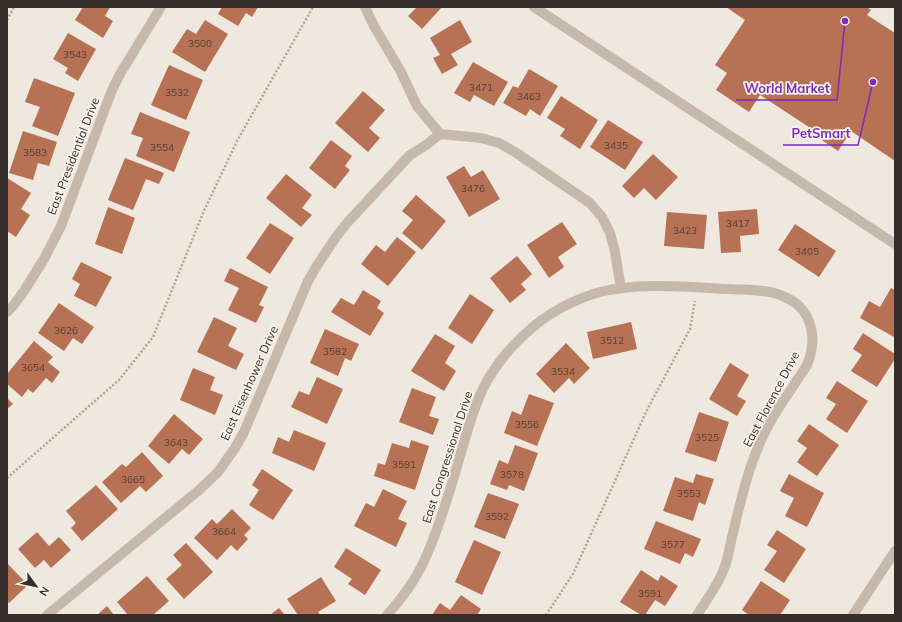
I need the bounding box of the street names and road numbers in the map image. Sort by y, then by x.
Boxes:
street label: East Presidential Drive [44,95,102,217]
street label: East Eisenhower Drive [217,323,281,443]
street label: East Florence Drive [739,349,803,449]
street label: East Congressional Drive [419,389,475,525]

